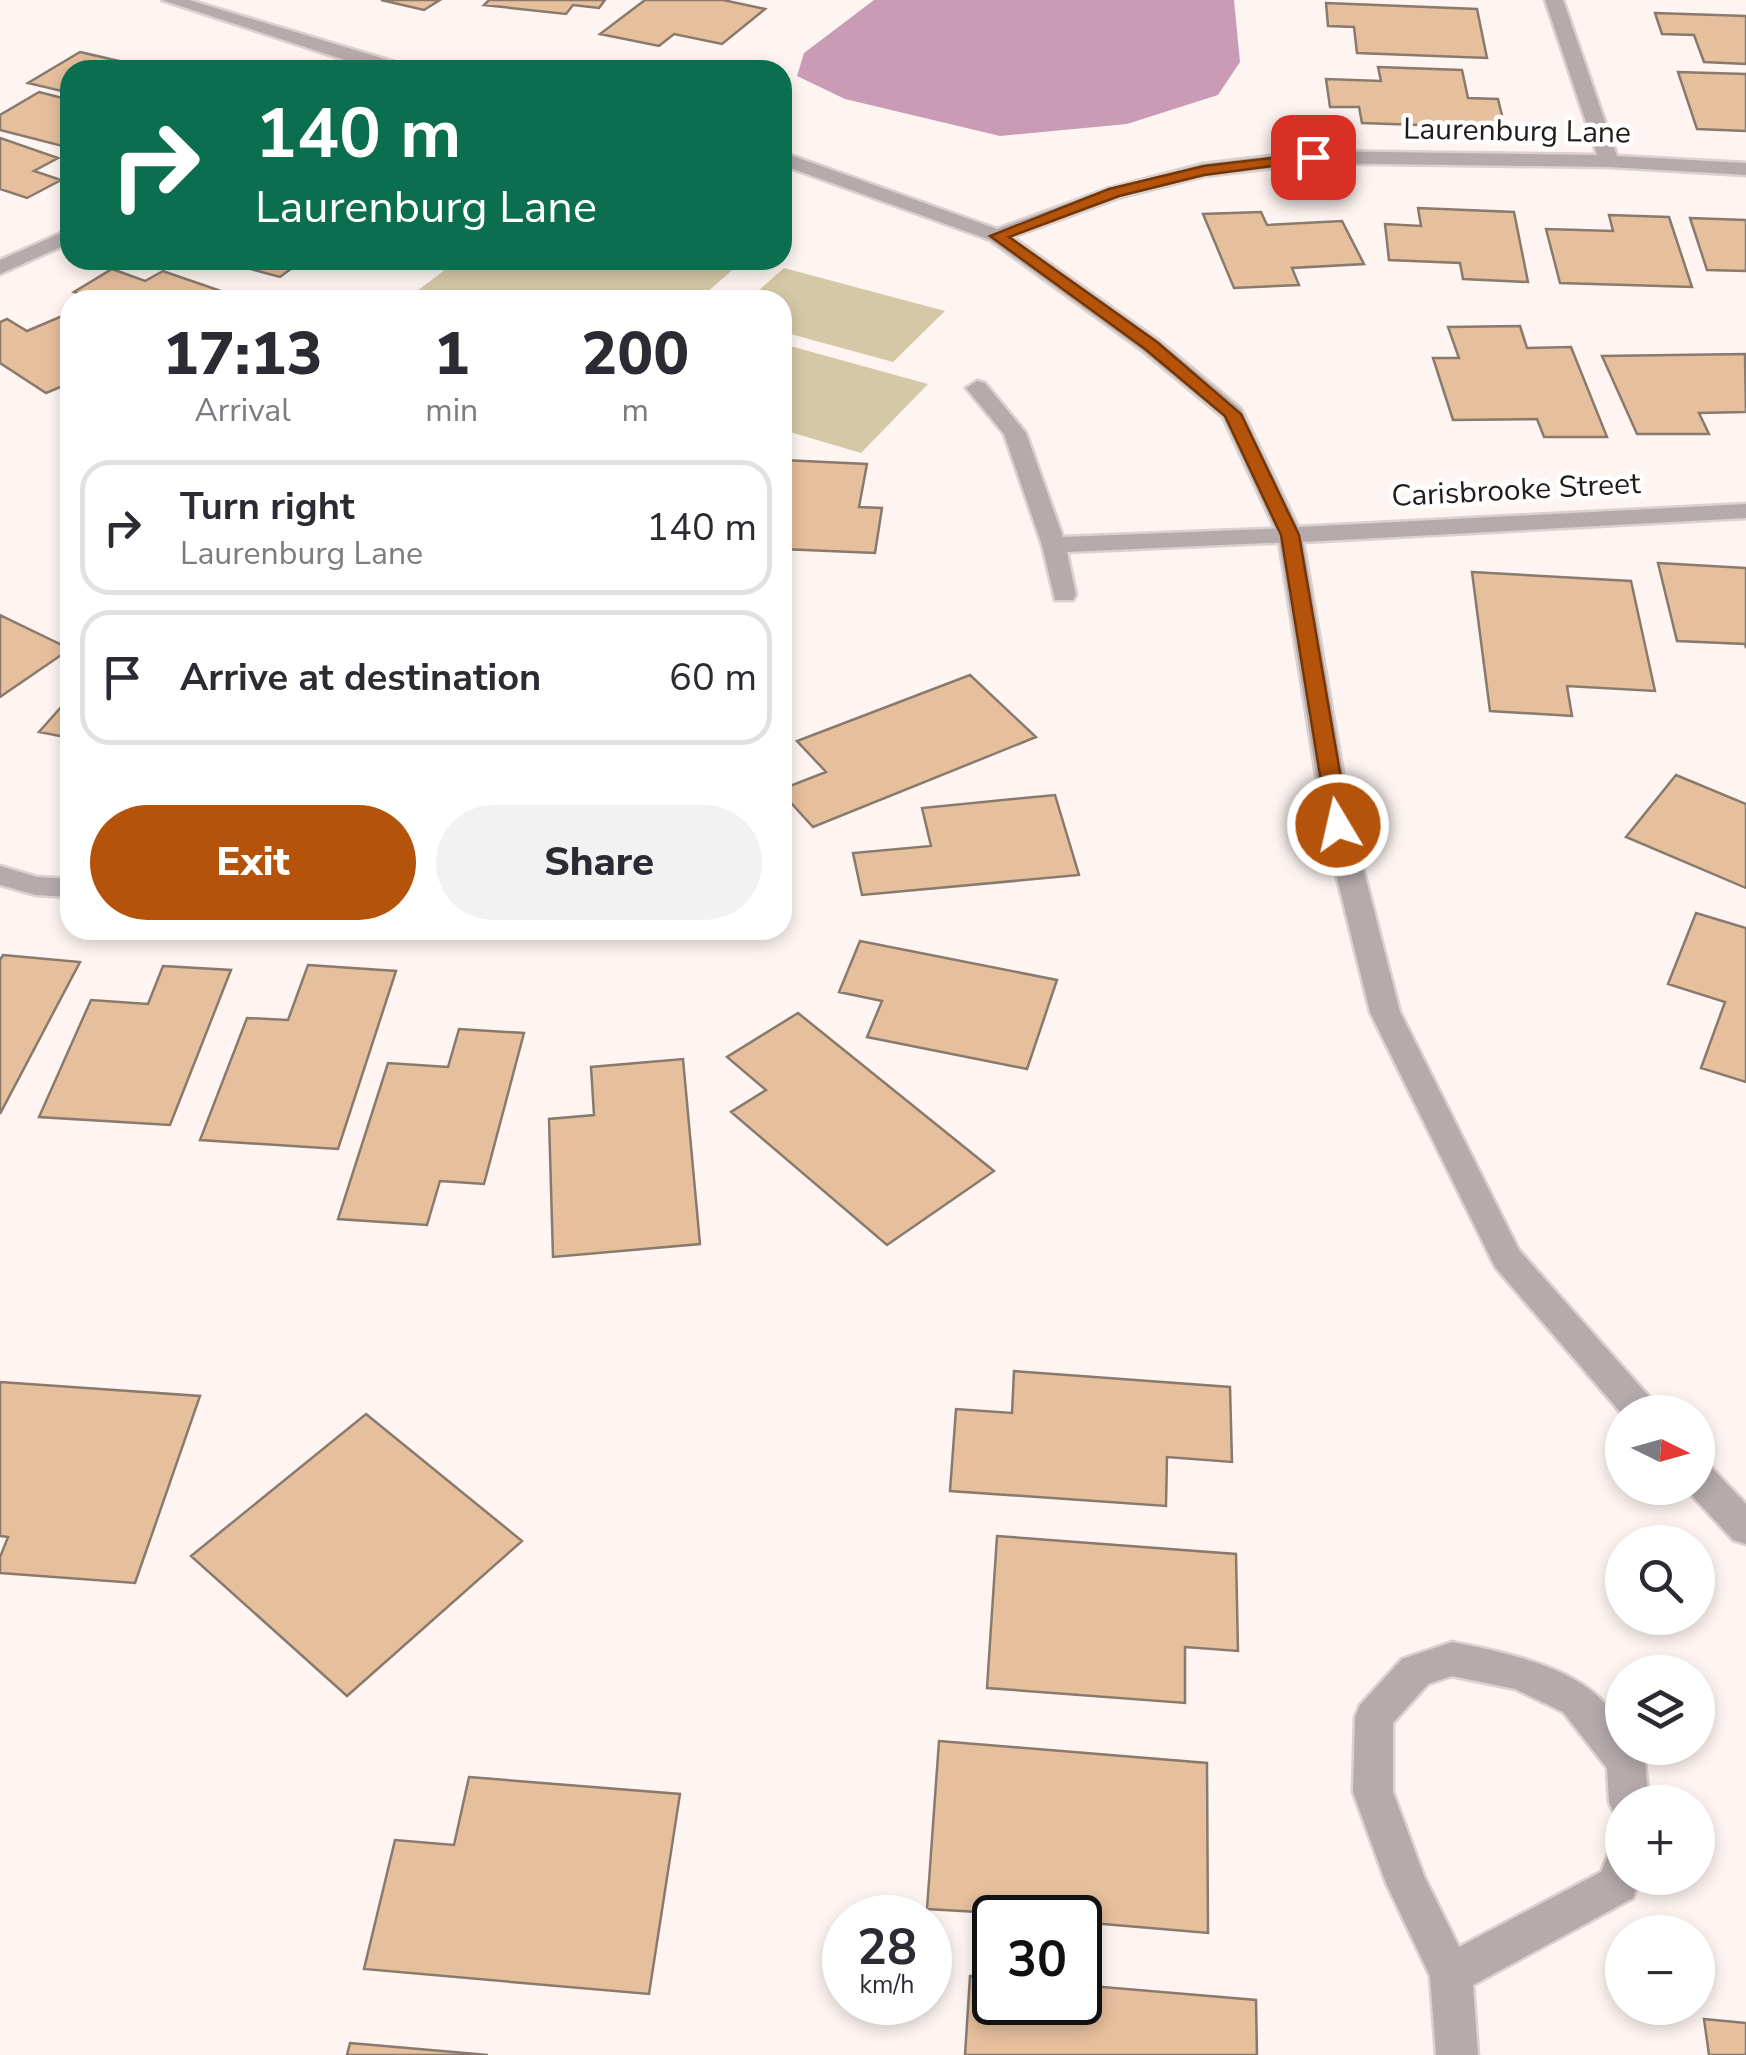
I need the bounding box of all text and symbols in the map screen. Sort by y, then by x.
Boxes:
text: 140 m [255,86,461,182]
icon: right [90,100,220,230]
street label: Laurenburg Lane [1403,109,1631,153]
pin [1271,115,1356,200]
icon: arrive [1286,130,1341,185]
text: Laurenburg Lane [255,177,597,238]
text: 17:13 [163,313,322,395]
text: 1 [434,313,470,395]
text: 200 [581,313,689,395]
text: Arrival [195,389,291,432]
text: min [425,389,478,432]
text: m [621,389,649,432]
street label: Carisbrooke Street [1390,463,1642,517]
text: Turn right [180,481,355,532]
icon: right [95,500,150,555]
text: 140 m [646,502,757,553]
text: Laurenburg Lane [180,532,423,575]
icon: arrive [95,650,150,705]
text: Arrive at destination [180,652,541,703]
text: 60 m [669,652,757,703]
position arrow [1286,773,1390,877]
button: Exit [90,805,416,920]
button: Share [436,805,762,920]
north arrow [1605,1395,1715,1505]
map controls [1605,1395,1715,2025]
button: search [1605,1525,1715,1635]
button: layers [1605,1655,1715,1765]
button: + [1605,1785,1715,1895]
speed limit sign: 30 [972,1895,1102,2025]
text: 28 [857,1913,917,1982]
button: − [1605,1915,1715,2025]
text: km/h [859,1968,915,2002]

